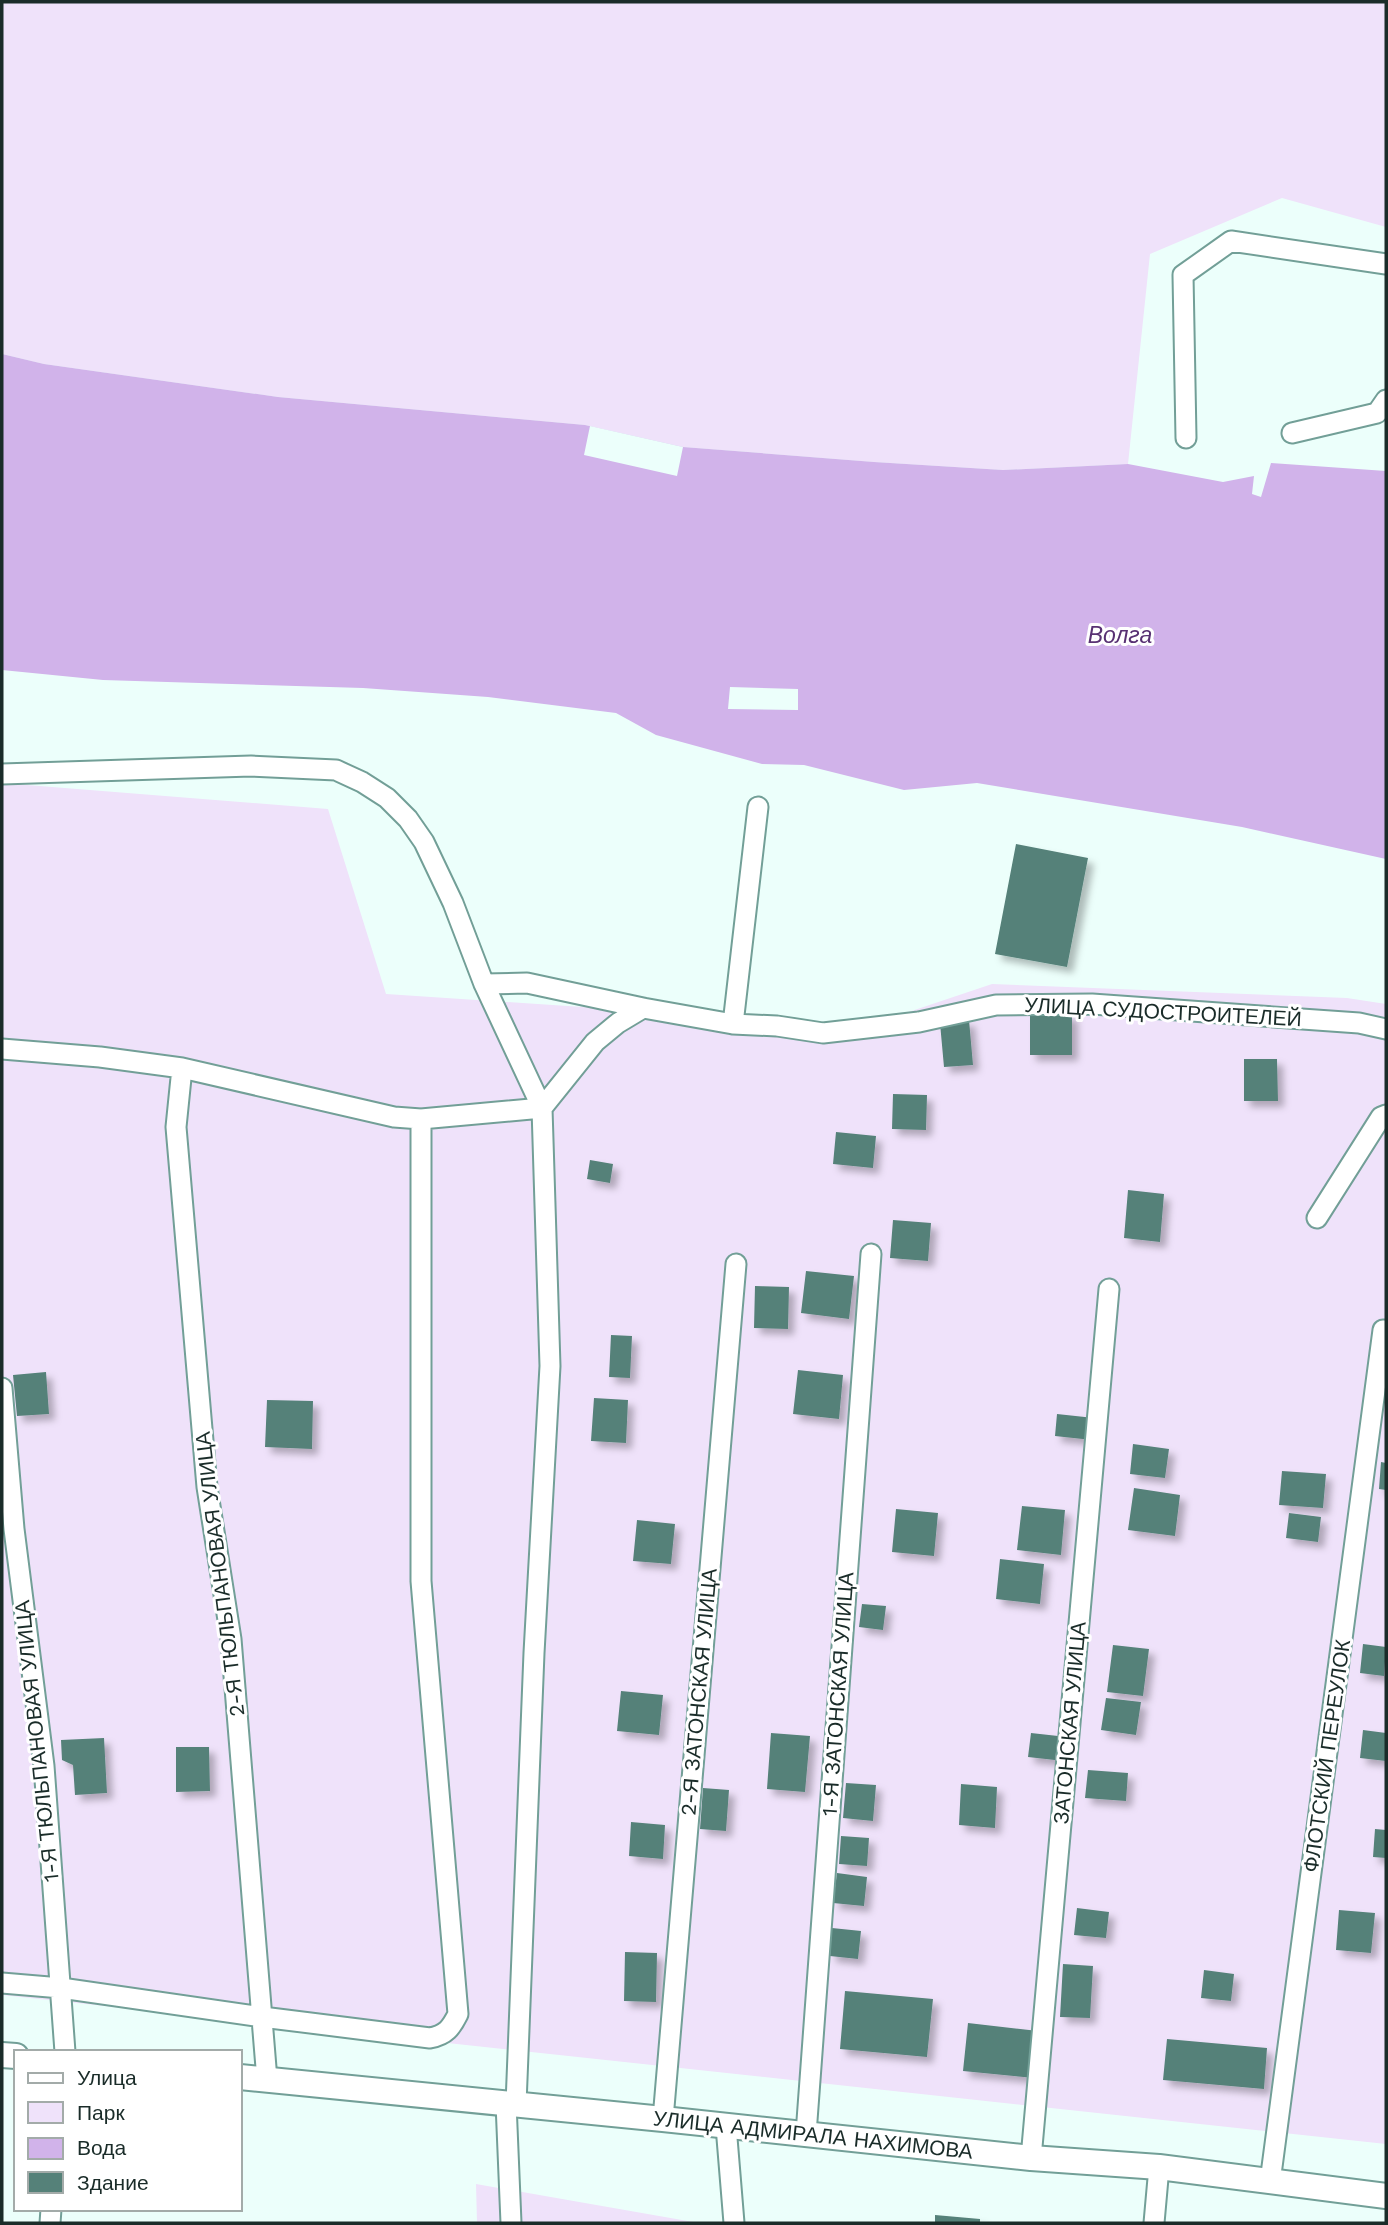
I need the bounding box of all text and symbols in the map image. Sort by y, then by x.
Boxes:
water label: Волга [1088,622,1152,649]
street label: УЛИЦА СУДОСТРОИТЕЛЕЙ [1024,992,1302,1031]
street label: 2-Я ТЮЛЬПАНОВАЯ УЛИЦА [190,1430,249,1718]
street label: 2-Я ЗАТОНСКАЯ УЛИЦА [675,1567,722,1817]
street label: 1-Я ЗАТОНСКАЯ УЛИЦА [817,1571,858,1817]
street label: 1-Я ТЮЛЬПАНОВАЯ УЛИЦА [9,1599,64,1883]
street label: ЗАТОНСКАЯ УЛИЦА [1048,1621,1091,1825]
street label: ФЛОТСКИЙ ПЕРЕУЛОК [1298,1637,1355,1874]
legend [14,2050,242,2211]
text: Улица [77,2065,137,2090]
text: Парк [77,2100,125,2125]
street label: УЛИЦА АДМИРАЛА НАХИМОВА [652,2105,974,2164]
text: Вода [77,2135,126,2160]
text: Здание [77,2170,149,2195]

